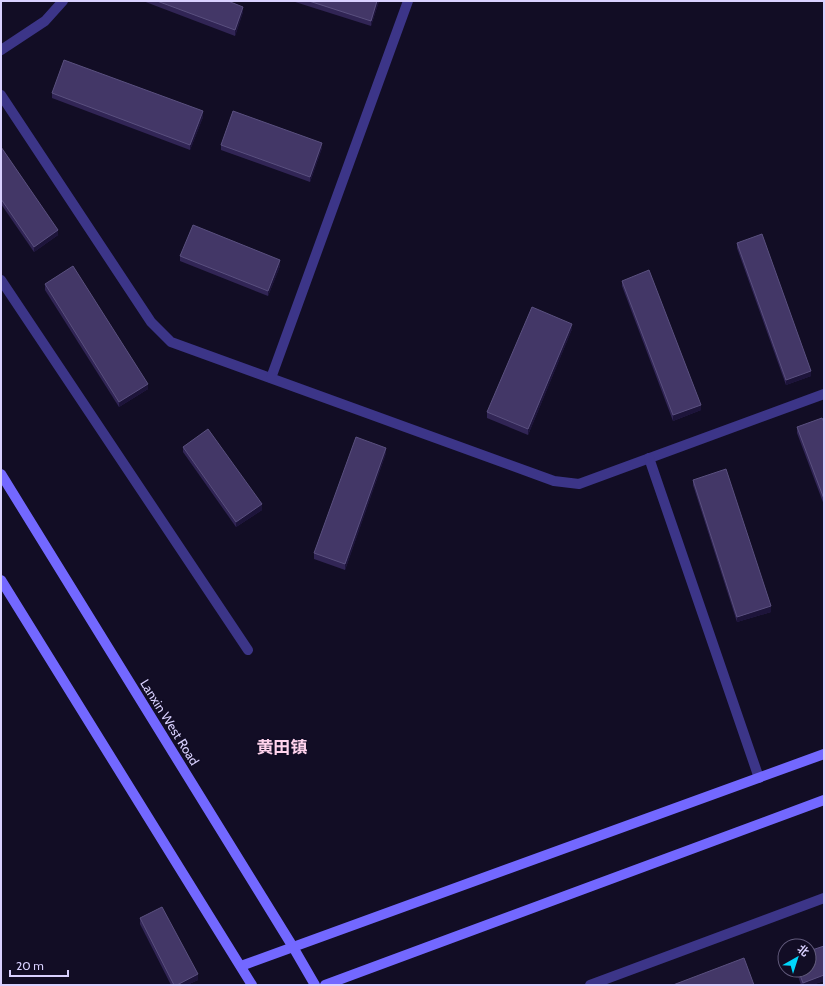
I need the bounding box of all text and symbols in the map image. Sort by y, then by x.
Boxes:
street label: Lanxin West Road [137,676,203,768]
district label: 黄田镇 [257,737,308,757]
north arrow [777,938,817,978]
text: 北 [795,941,812,959]
scale bar [10,952,68,978]
text: 20 m [16,958,44,973]

